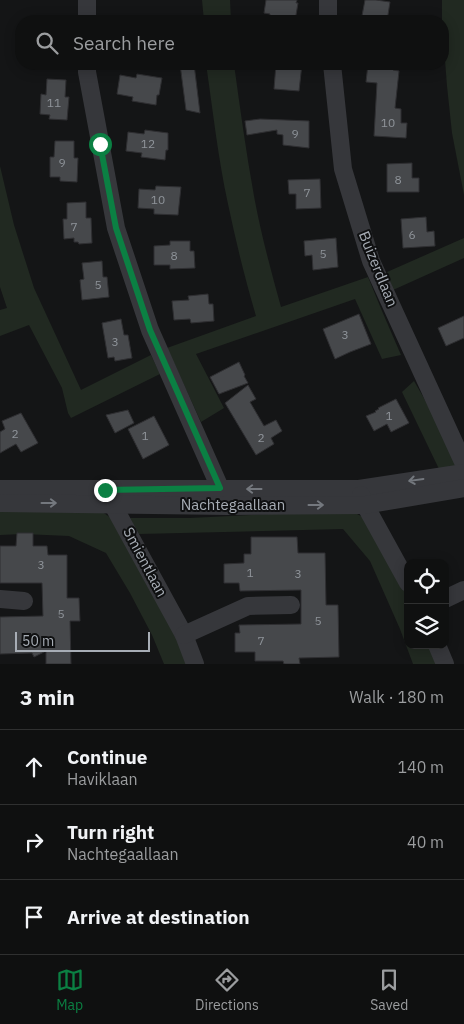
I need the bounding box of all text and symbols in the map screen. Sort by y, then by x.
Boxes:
search box [15,15,449,70]
icon: search [33,29,61,57]
text: Search here [73,31,175,55]
house number: 11 [47,95,61,110]
house number: 10 [381,115,395,130]
house number: 9 [291,126,299,141]
route start [89,133,112,156]
house number: 12 [141,136,155,151]
house number: 9 [58,155,66,170]
house number: 8 [394,172,402,187]
house number: 7 [303,185,311,200]
house number: 10 [151,192,165,207]
house number: 7 [70,219,78,234]
house number: 6 [408,227,416,242]
street label: Buizerdlaan [355,228,402,309]
house number: 5 [319,246,327,261]
house number: 8 [170,248,178,263]
house number: 5 [94,277,102,292]
house number: 3 [341,327,349,342]
house number: 3 [111,334,119,349]
house number: 1 [385,408,393,423]
house number: 2 [11,426,19,441]
house number: 1 [141,428,149,443]
house number: 2 [257,430,265,445]
one-way arrow [408,476,424,486]
route end [94,479,117,502]
one-way arrow [246,484,262,494]
street label: Nachtegaallaan [181,495,285,514]
one-way arrow [40,498,56,508]
one-way arrow [308,500,324,510]
street label: Smientlaan [119,524,172,600]
house number: 3 [37,557,45,572]
map controls [404,559,449,649]
button: locate [404,559,449,604]
house number: 1 [246,565,254,580]
house number: 3 [294,566,302,581]
button: layers [404,604,449,649]
house number: 5 [57,606,65,621]
house number: 5 [314,613,322,628]
scale bar [15,629,150,652]
text: 50 m [22,632,54,650]
house number: 7 [257,633,265,648]
text: 3 min [20,683,75,711]
text: Walk · 180 m [349,687,444,707]
text: Continue [67,745,147,769]
icon: ahead [20,753,48,781]
text: 140 m [397,757,444,777]
text: Haviklaan [67,769,138,789]
text: Turn right [67,820,154,844]
icon: right [20,828,48,856]
text: 40 m [407,832,444,852]
text: Nachtegaallaan [67,844,179,864]
icon: arrive [20,903,48,931]
text: Arrive at destination [67,905,250,929]
tab: Map [56,966,84,1014]
tab: Directions [195,966,259,1014]
tab: Saved [370,966,408,1014]

